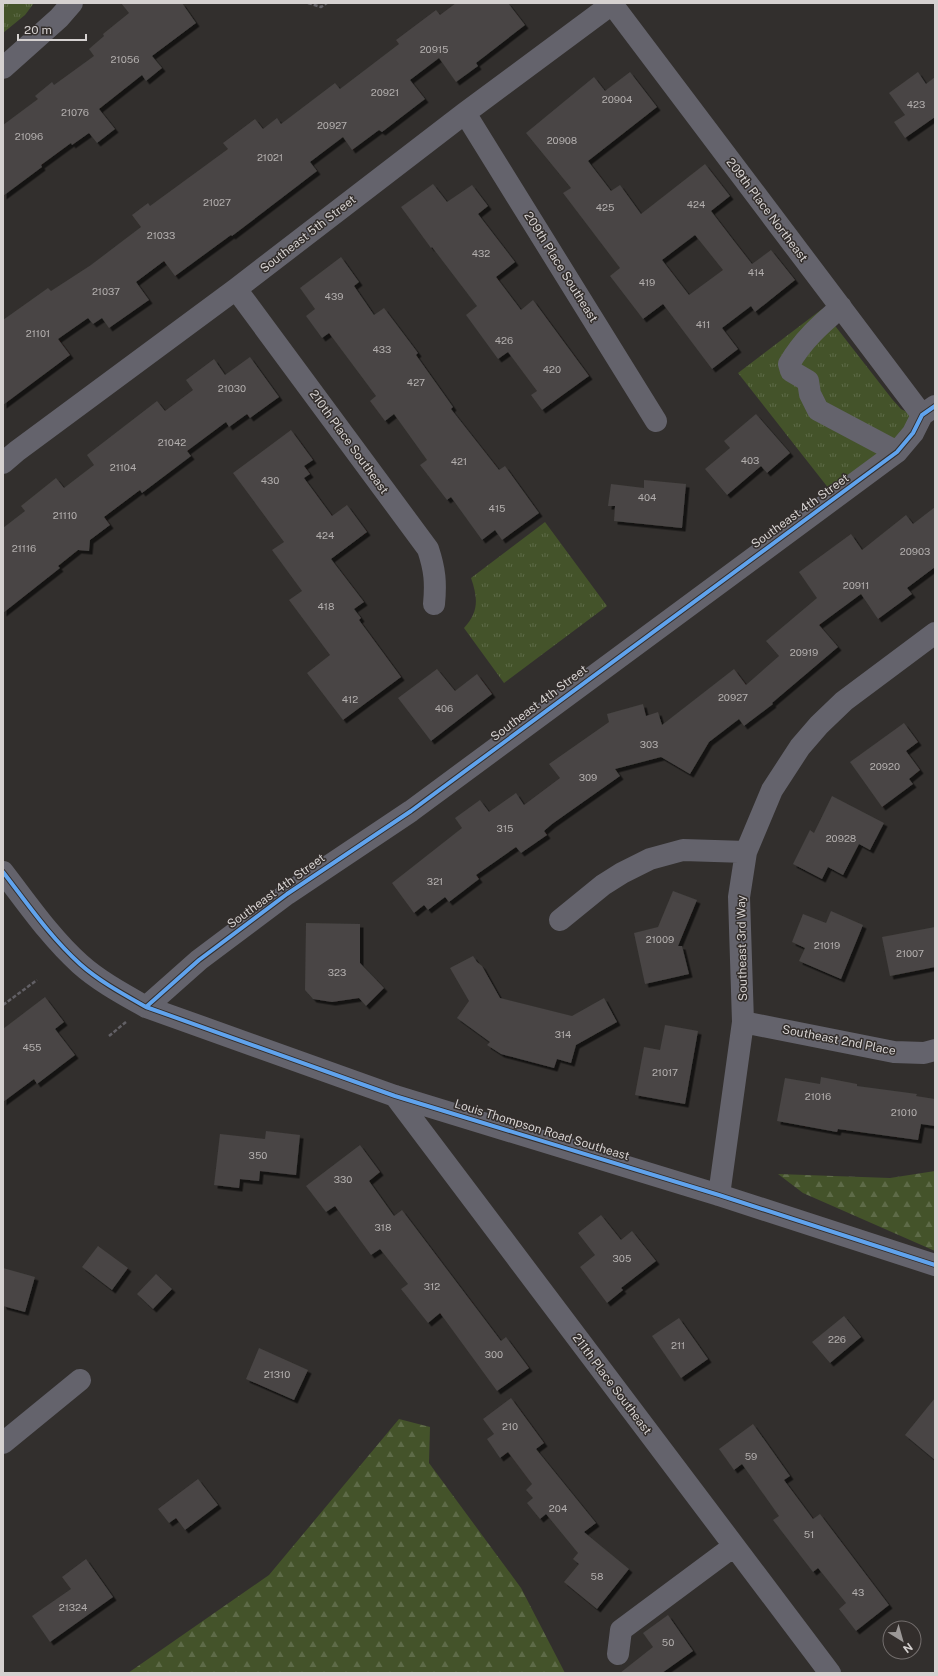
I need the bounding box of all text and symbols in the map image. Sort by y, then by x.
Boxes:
scale bar [18,16,86,42]
text: 20 m [24,23,52,37]
house number: 20915 [420,43,448,55]
house number: 21056 [111,53,139,65]
house number: 20921 [371,86,399,98]
house number: 20904 [602,93,632,105]
house number: 423 [907,98,925,110]
house number: 21076 [61,106,89,118]
house number: 20927 [317,119,347,131]
house number: 21096 [15,130,43,142]
house number: 20908 [547,134,577,146]
house number: 21021 [257,151,283,163]
street label: 209th Place Northeast [723,155,811,265]
street label: Southeast 5th Street [257,192,359,276]
house number: 21027 [203,196,231,208]
house number: 424 [687,198,705,210]
house number: 425 [596,201,614,213]
street label: 209th Place Southeast [521,209,601,325]
house number: 21033 [147,229,175,241]
house number: 432 [472,247,490,259]
house number: 414 [748,266,764,278]
house number: 419 [639,276,655,288]
house number: 21037 [92,285,120,297]
house number: 439 [325,290,343,302]
house number: 411 [696,318,710,330]
house number: 21101 [26,327,50,339]
house number: 426 [495,334,513,346]
house number: 433 [373,343,391,355]
house number: 420 [543,363,561,375]
house number: 427 [407,376,425,388]
house number: 21030 [218,382,246,394]
street label: 210th Place Southeast [307,387,392,497]
house number: 21042 [158,436,186,448]
house number: 403 [741,454,759,466]
house number: 421 [451,455,467,467]
house number: 21104 [110,461,136,473]
street label: Southeast 4th Street [748,471,852,551]
house number: 430 [261,474,279,486]
house number: 404 [638,491,656,503]
house number: 415 [489,502,505,514]
house number: 21110 [53,509,77,521]
house number: 424 [316,529,334,541]
house number: 21116 [12,542,36,554]
house number: 20903 [900,545,930,557]
house number: 20911 [843,579,869,591]
house number: 418 [318,600,334,612]
house number: 20919 [790,646,818,658]
street label: Southeast 4th Street [488,662,590,744]
house number: 20927 [718,691,748,703]
house number: 412 [342,693,358,705]
house number: 406 [435,702,453,714]
house number: 303 [640,738,658,750]
house number: 20920 [870,760,900,772]
house number: 309 [579,771,597,783]
house number: 315 [497,822,513,834]
house number: 20928 [826,832,856,844]
street label: Southeast 4th Street [224,851,328,931]
house number: 321 [427,875,443,887]
street label: Southeast 3rd Way [734,894,750,1001]
house number: 21009 [646,933,674,945]
house number: 21019 [814,939,840,951]
house number: 21007 [896,947,924,959]
house number: 323 [328,966,346,978]
street label: Southeast 2nd Place [781,1022,897,1058]
house number: 314 [555,1028,571,1040]
house number: 455 [22,1041,42,1053]
house number: 21017 [652,1066,678,1078]
house number: 21016 [805,1090,831,1102]
street label: Louis Thompson Road Southeast [453,1097,631,1163]
house number: 21010 [891,1106,917,1118]
house number: 350 [249,1149,267,1161]
house number: 330 [334,1173,352,1185]
house number: 318 [375,1221,391,1233]
house number: 305 [613,1252,631,1264]
house number: 312 [424,1280,440,1292]
street label: 211th Place Southeast [570,1331,655,1437]
house number: 226 [828,1333,846,1345]
house number: 211 [671,1339,685,1351]
house number: 300 [485,1348,503,1360]
house number: 21310 [264,1368,290,1380]
house number: 210 [502,1420,518,1432]
house number: 59 [745,1450,757,1462]
house number: 204 [549,1502,567,1514]
house number: 51 [804,1528,814,1540]
house number: 58 [591,1570,603,1582]
house number: 43 [852,1586,864,1598]
house number: 21324 [59,1601,87,1613]
north arrow [882,1620,922,1660]
house number: 50 [662,1636,674,1648]
text: N [901,1641,915,1655]

